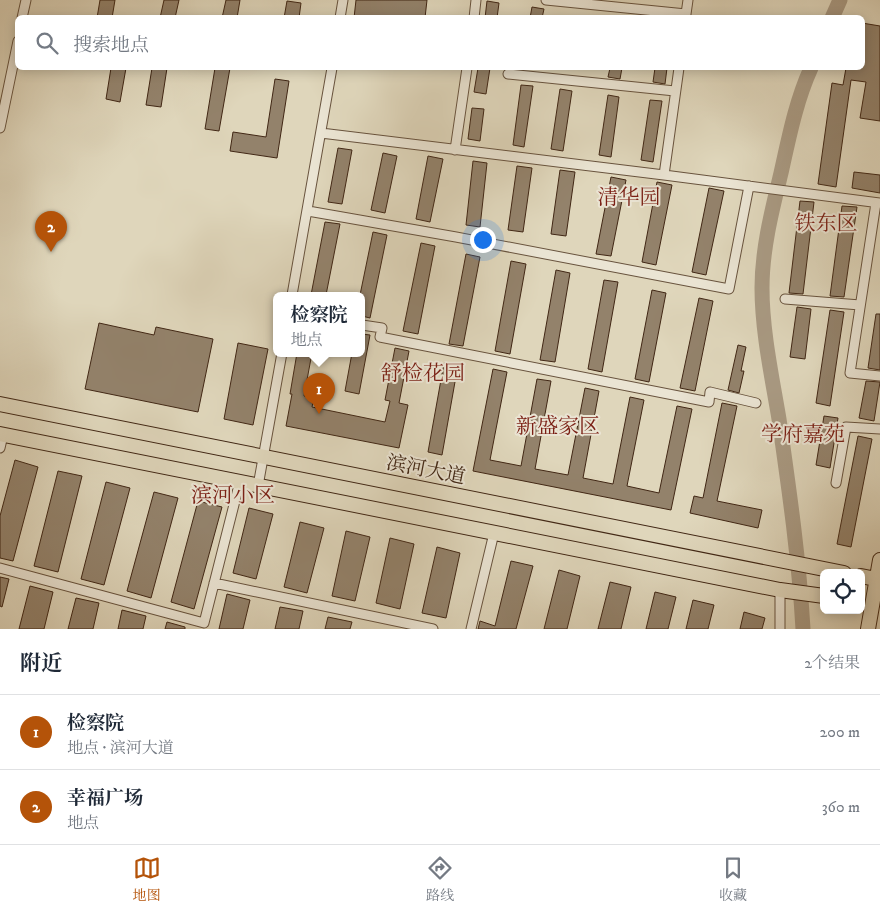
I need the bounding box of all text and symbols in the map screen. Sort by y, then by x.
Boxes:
search box [15,15,865,70]
icon: search [33,29,61,57]
text: 搜索地点 [73,34,149,57]
district label: 清华园 [598,185,661,211]
pin: 2 [35,211,67,252]
district label: 铁东区 [795,211,858,237]
your location [470,227,496,253]
popup [273,292,365,357]
text: 检察院 [290,304,348,327]
text: 地点 [290,330,323,350]
district label: 舒检花园 [381,361,465,387]
pin: 1 [303,373,335,414]
district label: 新盛家区 [516,414,600,440]
district label: 学府嘉苑 [761,422,845,448]
street label: 滨河大道 [384,451,467,490]
district label: 滨河小区 [191,483,275,509]
map controls [820,569,865,614]
button: locate [820,569,865,614]
text: 附近 [20,651,62,677]
text: 2个结果 [804,653,860,673]
text: 检察院 [67,712,124,735]
text: 1 [33,722,39,742]
text: 200 m [819,722,860,742]
text: 地点 · 滨河大道 [67,738,174,758]
text: 幸福广场 [67,787,143,810]
text: 2 [32,797,40,817]
text: 360 m [822,797,860,817]
text: 地点 [67,813,99,833]
tab: 地图 [133,854,161,905]
tab: 路线 [426,854,454,905]
tab: 收藏 [719,854,747,905]

